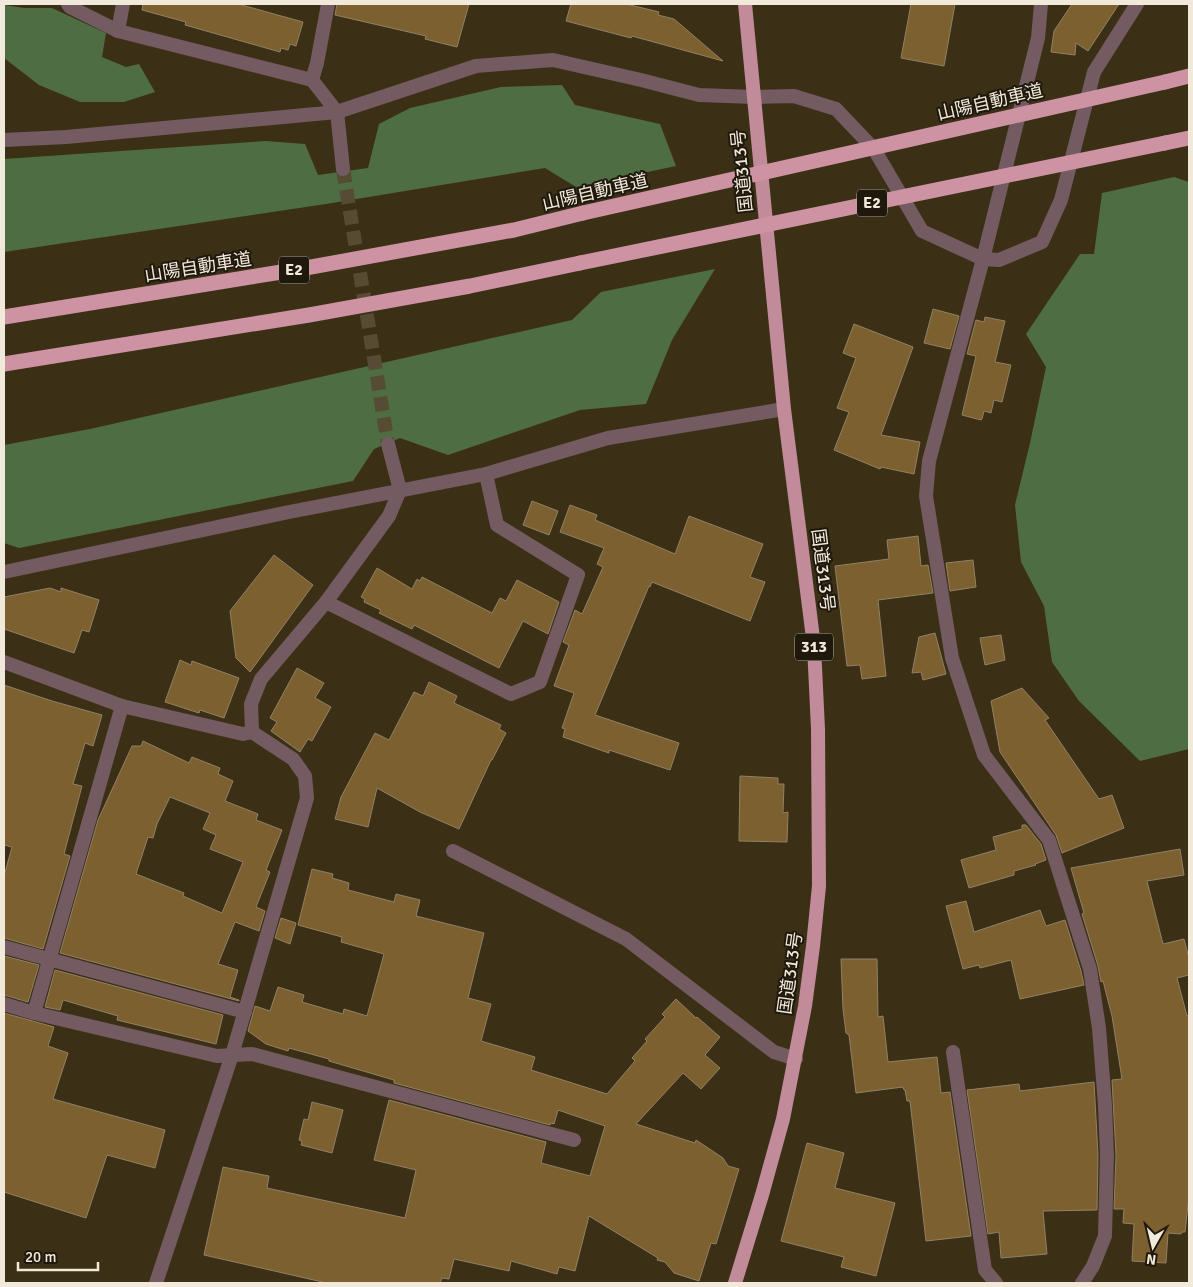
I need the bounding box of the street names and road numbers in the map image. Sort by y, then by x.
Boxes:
street label: 山陽自動車道 [935,79,1045,125]
street label: 国道313号 [727,128,757,214]
street label: 山陽自動車道 [540,169,650,215]
road number: E2 [857,190,887,217]
street label: 山陽自動車道 [143,248,253,286]
road number: E2 [279,256,309,284]
street label: 国道313号 [807,527,839,613]
road number: 313 [795,634,833,660]
street label: 国道313号 [773,930,807,1016]

